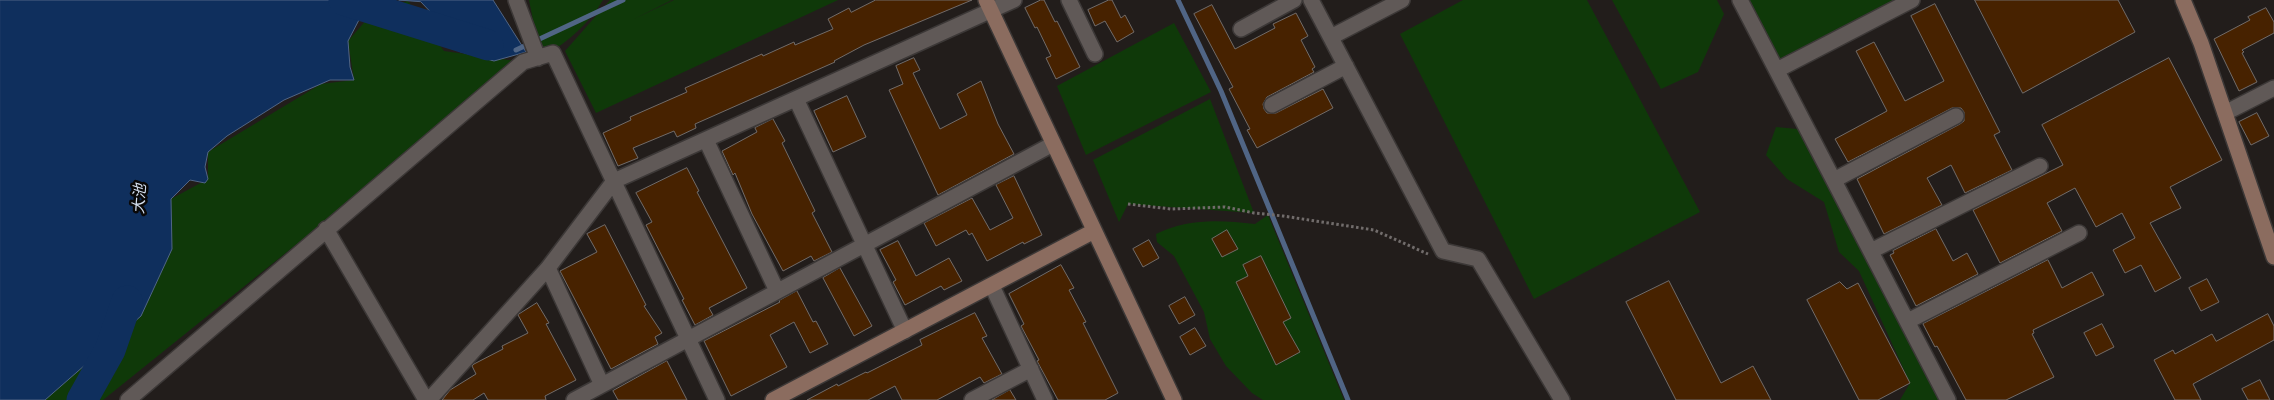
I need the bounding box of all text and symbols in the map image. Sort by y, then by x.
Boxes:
water label: 大池 [130,183,150,215]

